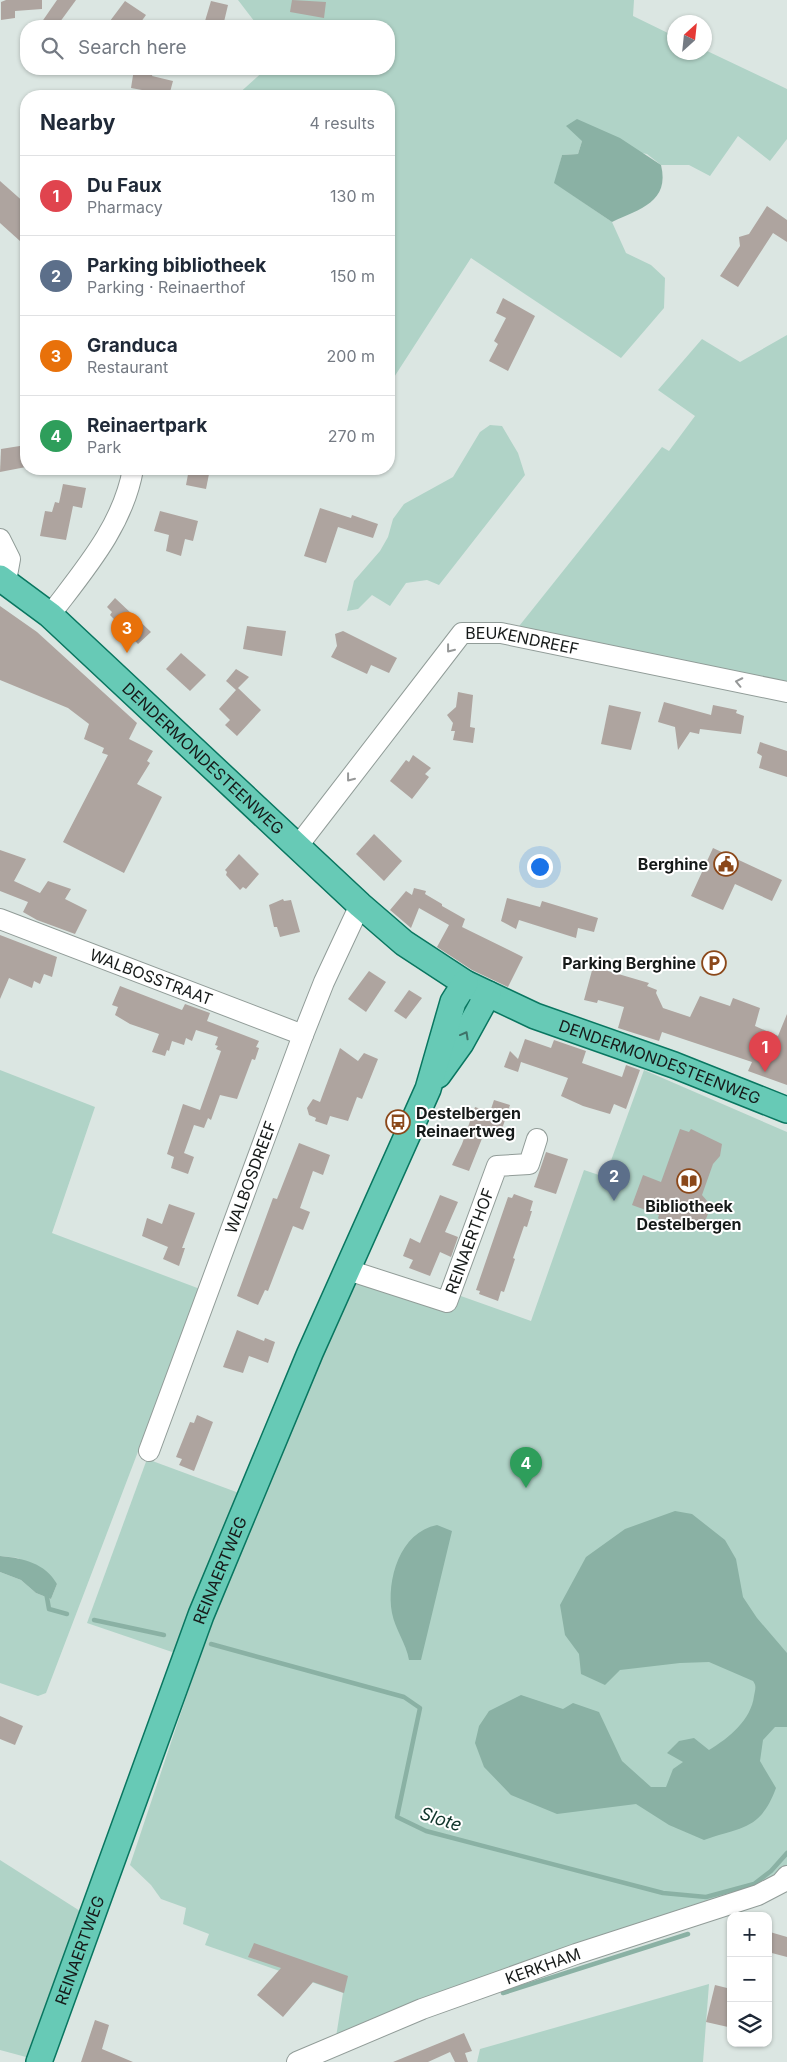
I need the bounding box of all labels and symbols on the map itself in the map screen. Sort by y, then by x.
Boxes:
north arrow [667,15,712,60]
pin: 3 [111,612,143,653]
street label: BEUKENDREEF [465,622,581,659]
one-way arrow [447,643,455,652]
one-way arrow [735,677,744,688]
street label: DENDERMONDESTEENWEG [118,678,288,839]
one-way arrow [348,772,356,781]
public building icon: Berghine [713,851,739,877]
your location [527,854,553,880]
place label: Berghine [638,854,708,874]
street label: WALBOSSTRAAT [87,944,216,1010]
parking icon: Parking Berghine [701,950,727,976]
place label: Parking Berghine [562,953,696,973]
street label: DENDERMONDESTEENWEG [556,1015,764,1108]
one-way arrow [459,1031,469,1040]
pin: 1 [749,1031,781,1072]
place label: Destelbergen Reinaertweg [416,1103,521,1141]
bus stop icon: Destelbergen Reinaertweg [385,1109,411,1135]
street label: WALBOSDREEF [220,1118,280,1236]
pin: 2 [598,1160,630,1201]
library icon: Bibliotheek Destelbergen [676,1168,702,1194]
street label: REINAERTHOF [441,1185,498,1297]
place label: Bibliotheek Destelbergen [637,1196,741,1234]
pin: 4 [510,1447,542,1488]
street label: REINAERTWEG [189,1513,251,1627]
water label: Slote [417,1802,465,1836]
street label: REINAERTWEG [51,1893,109,2008]
street label: KERKHAM [502,1943,583,1989]

